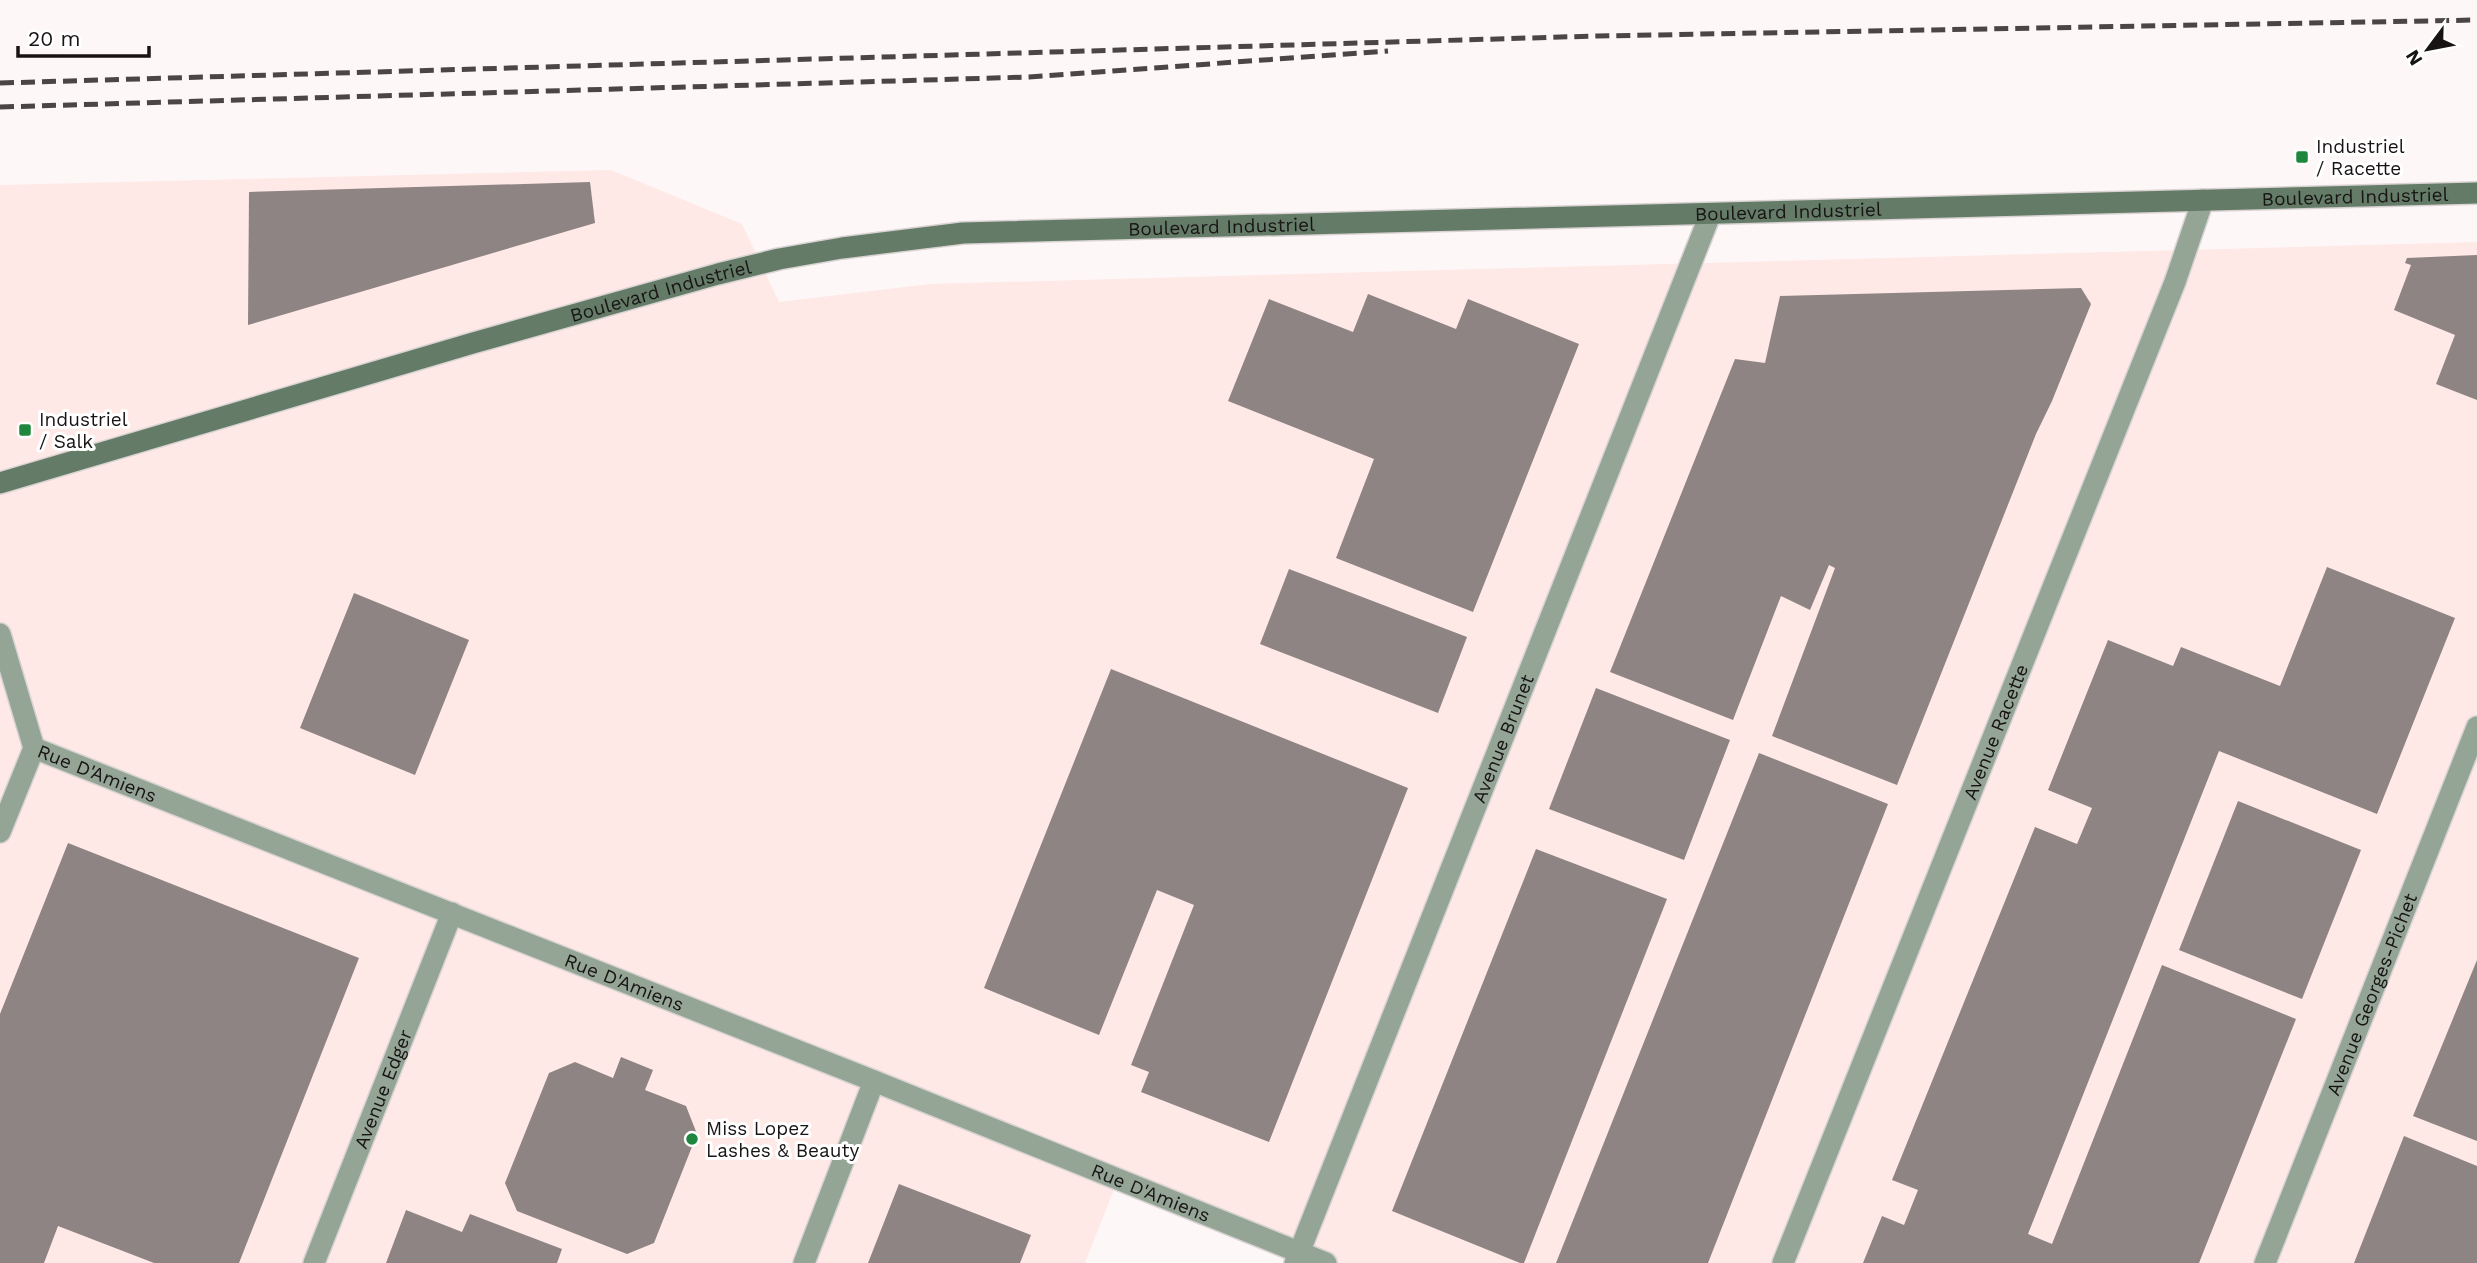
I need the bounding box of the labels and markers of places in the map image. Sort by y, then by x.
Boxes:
place label: Industriel / Racette [2316,135,2405,180]
marker: Industriel / Racette [2294,149,2310,165]
place label: Industriel / Salk [39,408,128,453]
marker: Industriel / Salk [17,422,33,438]
place label: Miss Lopez Lashes & Beauty [706,1117,859,1162]
marker: Miss Lopez Lashes & Beauty [684,1131,700,1147]

